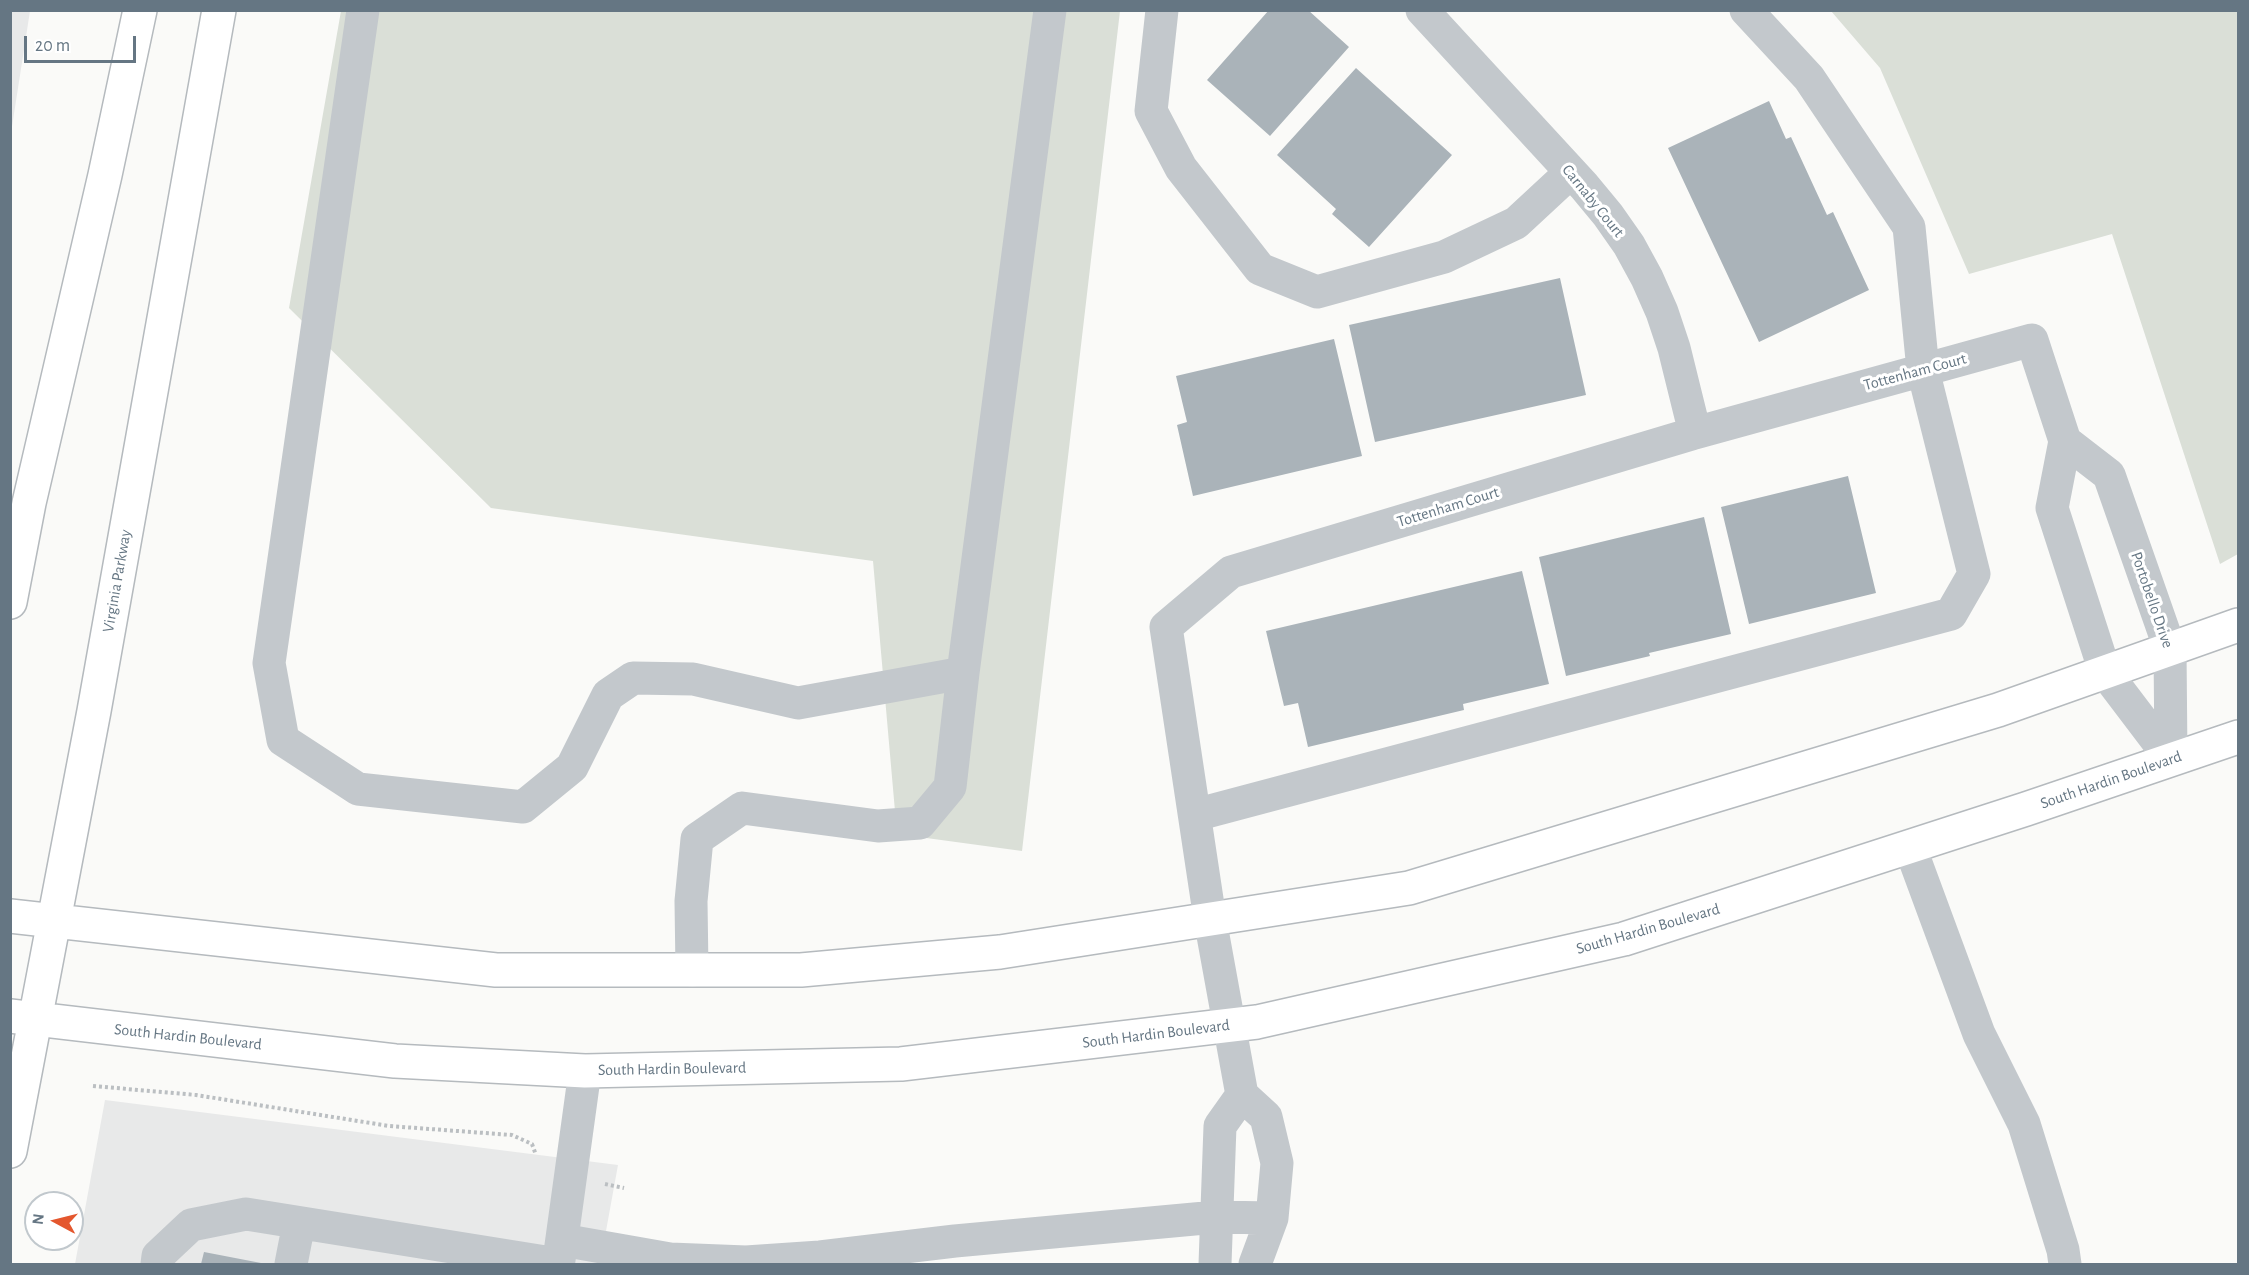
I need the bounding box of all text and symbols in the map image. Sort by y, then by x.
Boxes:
scale bar [27,24,140,62]
text: 20 m [35,37,70,55]
street label: Carnaby Court [1558,161,1628,241]
street label: Tottenham Court [1862,349,1968,395]
street label: Tottenham Court [1395,482,1501,532]
street label: Virginia Parkway [99,528,135,634]
street label: Portobello Drive [2127,549,2177,651]
street label: South Hardin Boulevard [2038,747,2184,813]
street label: South Hardin Boulevard [1574,899,1722,959]
street label: South Hardin Boulevard [1081,1015,1231,1053]
street label: South Hardin Boulevard [113,1020,263,1054]
street label: South Hardin Boulevard [598,1058,746,1080]
north arrow [24,1191,84,1251]
text: N [30,1213,47,1226]

